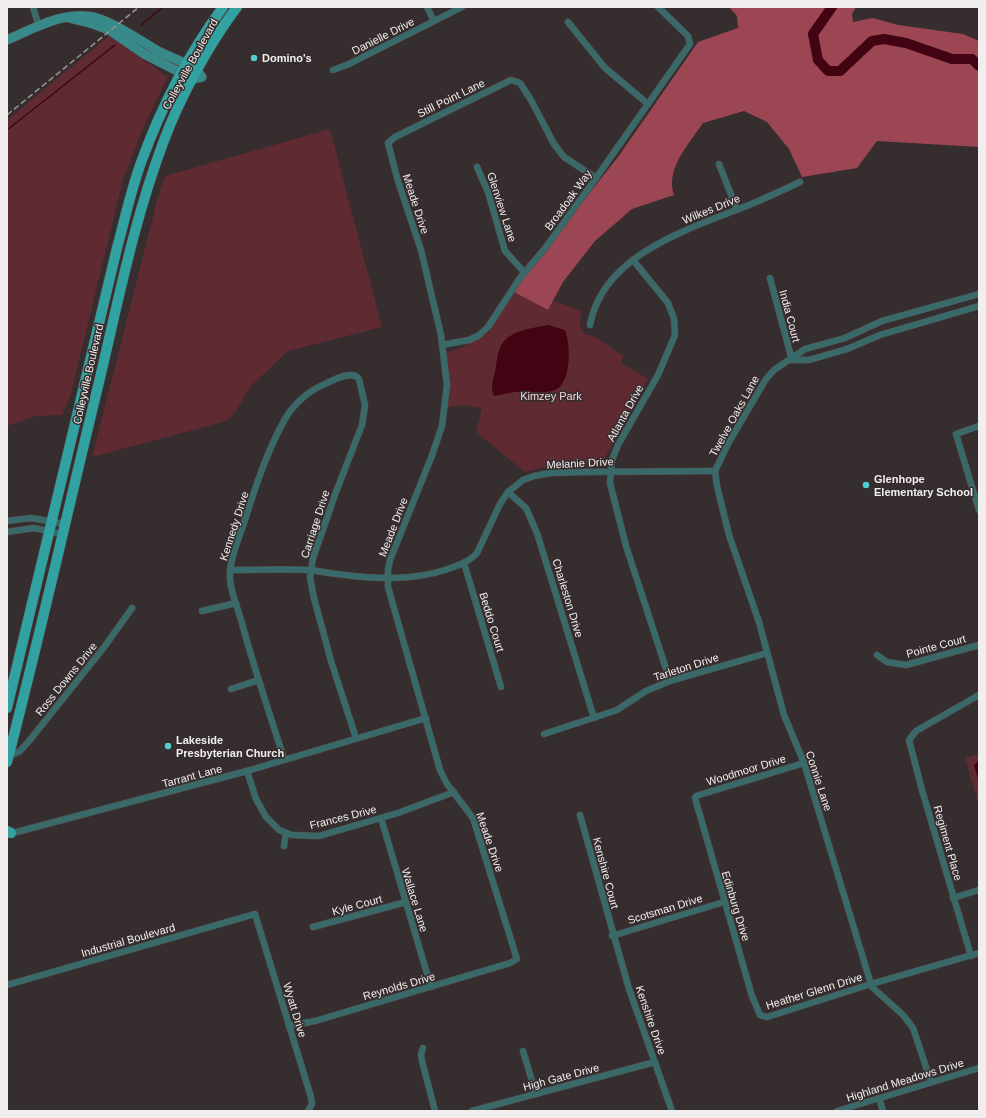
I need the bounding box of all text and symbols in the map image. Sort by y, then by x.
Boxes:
street label: Danielle Drive [350,15,416,57]
street label: Colleyville Boulevard [160,16,220,112]
place label: Domino's [262,52,312,64]
marker: Domino's [249,53,259,63]
street label: Still Point Lane [415,77,487,119]
street label: Broadoak Way [542,167,594,233]
street label: Glenview Lane [485,171,519,243]
street label: Meade Drive [401,172,431,236]
street label: Wilkes Drive [680,192,742,226]
street label: India Court [777,288,803,344]
street label: Colleyville Boulevard [71,323,105,425]
street label: Twelve Oaks Lane [707,374,761,458]
street label: Atlanta Drive [604,383,646,443]
park label: Kimzey Park [520,390,582,402]
street label: Melanie Drive [546,455,614,471]
place label: Glenhope Elementary School [874,473,973,498]
marker: Glenhope Elementary School [861,480,871,490]
street label: Carriage Drive [298,488,332,560]
street label: Kennedy Drive [217,490,251,562]
street label: Meade Drive [376,496,410,558]
street label: Charleston Drive [550,557,586,639]
street label: Beddo Court [477,591,507,653]
street label: Pointe Court [905,632,967,660]
street label: Ross Downs Drive [33,640,99,718]
street label: Tarleton Drive [652,651,720,683]
place label: Lakeside Presbyterian Church [176,734,284,759]
marker: Lakeside Presbyterian Church [163,741,173,751]
street label: Connie Lane [804,749,834,813]
street label: Woodmoor Drive [705,752,787,788]
street label: Tarrant Lane [161,762,223,790]
street label: Frances Drive [308,803,378,831]
street label: Regiment Place [932,804,964,882]
street label: Meade Drive [474,811,506,873]
street label: Kenshire Court [591,836,621,910]
street label: Wallace Lane [400,867,430,933]
street label: Edinburg Drive [720,869,752,943]
street label: Scotsman Drive [626,892,704,926]
street label: Kyle Court [331,893,383,917]
street label: Industrial Boulevard [80,921,176,959]
street label: Reynolds Drive [361,970,437,1002]
street label: Heather Glenn Drive [764,971,864,1011]
street label: Wyatt Drive [281,981,309,1039]
street label: Kenshire Drive [634,984,668,1056]
street label: Highland Meadows Drive [845,1056,965,1104]
street label: High Gate Drive [522,1061,600,1093]

